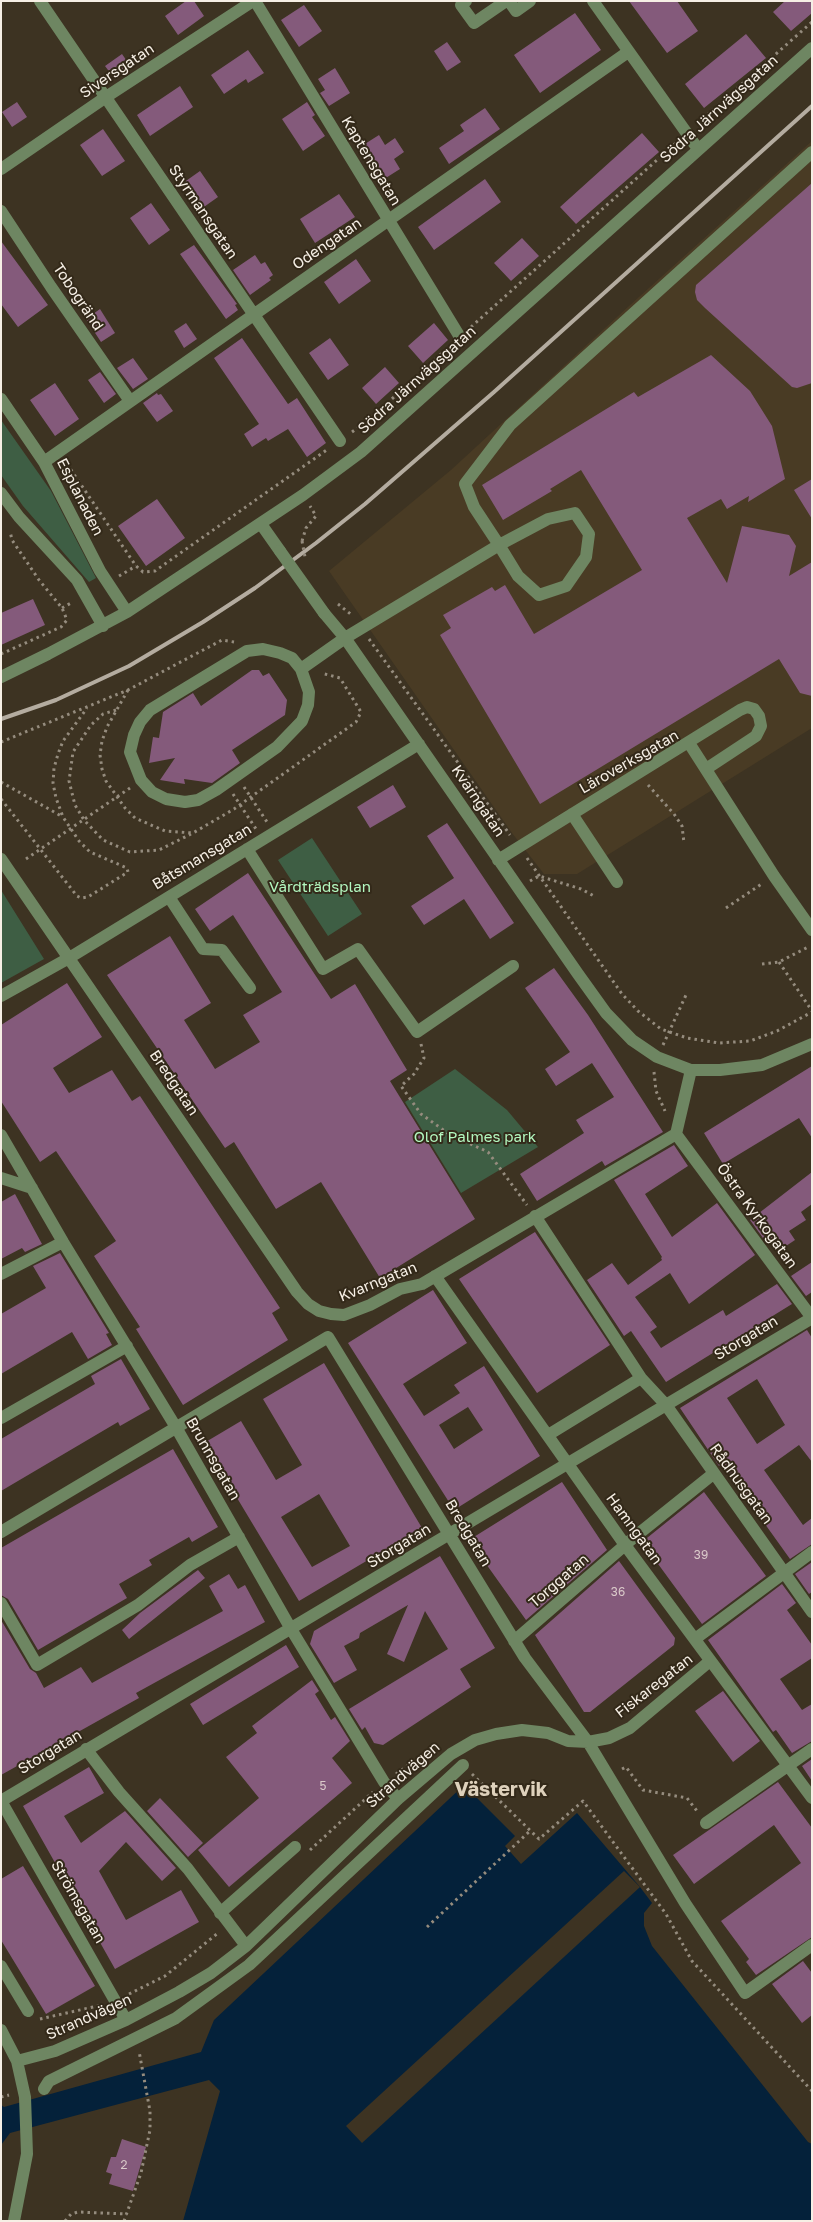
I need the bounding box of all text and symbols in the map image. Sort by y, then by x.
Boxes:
street label: Siversgatan [77,40,157,102]
street label: Södra Järnvägsgatan [656,51,782,167]
street label: Kaptensgatan [337,113,405,209]
street label: Styrmansgatan [165,161,241,263]
street label: Odengatan [289,214,365,274]
street label: Tobogränd [49,260,107,334]
street label: Södra Järnvägsgatan [354,322,480,438]
street label: Esplanaden [53,455,107,539]
street label: Läroverksgatan [576,726,682,798]
street label: Kvarngatan [447,762,509,840]
street label: Båtsmansgatan [149,820,255,894]
park label: Vårdträdsplan [269,878,371,896]
street label: Bredgatan [146,1047,202,1119]
park label: Olof Palmes park [414,1128,536,1146]
street label: Östra Kyrkogatan [713,1160,801,1272]
street label: Kvarngatan [336,1258,420,1306]
street label: Storgatan [711,1312,781,1364]
street label: Brunnsgatan [182,1414,244,1504]
street label: Rådhusgatan [706,1440,776,1528]
street label: Hamngatan [602,1490,666,1568]
street label: Bredgatan [441,1496,495,1570]
street label: Storgatan [364,1520,434,1572]
house number: 39 [694,1548,708,1562]
street label: Torggatan [526,1550,592,1612]
house number: 36 [611,1585,625,1599]
street label: Fiskaregatan [612,1650,696,1722]
street label: Storgatan [15,1726,85,1778]
street label: Strandvägen [363,1738,443,1812]
district label: Västervik [455,1778,547,1802]
house number: 5 [320,1779,326,1793]
street label: Strömsgatan [47,1857,109,1947]
street label: Strandvägen [43,1990,135,2044]
house number: 2 [121,2158,127,2172]

